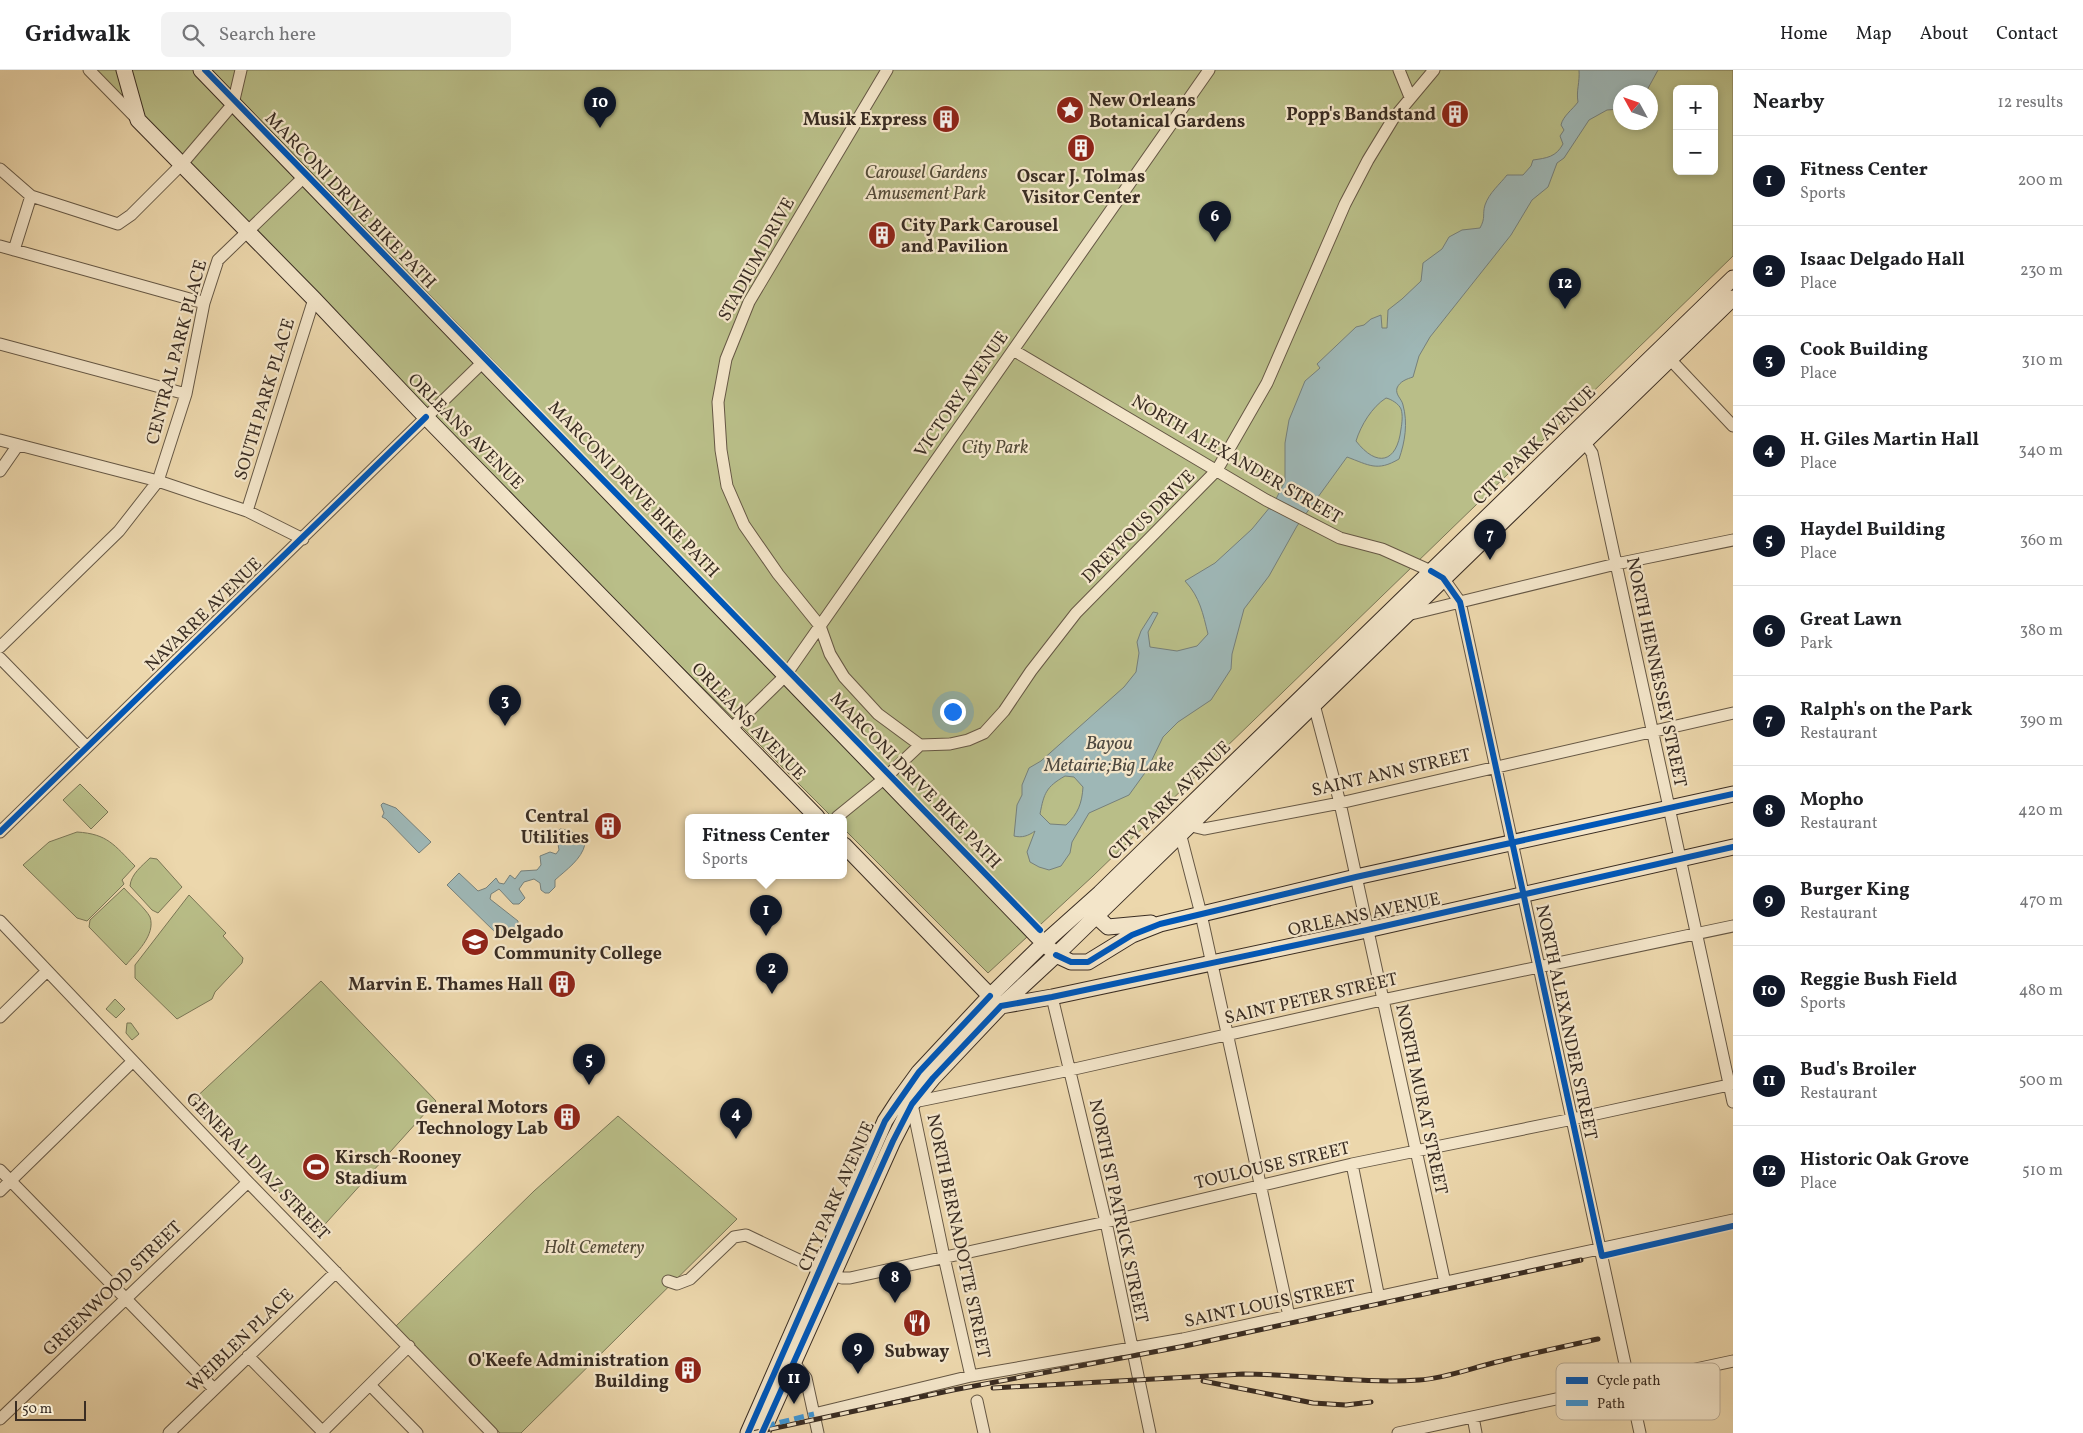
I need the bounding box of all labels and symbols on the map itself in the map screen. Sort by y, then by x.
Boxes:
north arrow [1613,85,1658,130]
pin: 10 [584,87,616,128]
place label: New Orleans Botanical Gardens [1089,89,1245,135]
place icon: New Orleans Botanical Gardens [1055,95,1085,125]
building icon: Popp's Bandstand [1440,99,1470,129]
place label: Popp's Bandstand [1286,103,1436,128]
building icon: Musik Express [931,104,961,134]
street label: MARCONI DRIVE BIKE PATH [259,107,441,295]
place label: Musik Express [803,108,927,133]
building icon: Oscar J. Tolmas Visitor Center [1066,133,1096,163]
park label: Carousel Gardens Amusement Park [865,161,988,207]
place label: Oscar J. Tolmas Visitor Center [1017,165,1145,211]
street label: STADIUM DRIVE [713,193,802,326]
pin: 6 [1199,201,1231,242]
place label: City Park Carousel and Pavilion [901,214,1058,260]
building icon: City Park Carousel and Pavilion [867,220,897,250]
street label: CENTRAL PARK PLACE [141,257,214,448]
pin: 12 [1549,268,1581,309]
street label: SOUTH PARK PLACE [229,315,302,484]
street label: VICTORY AVENUE [909,326,1015,463]
street label: ORLEANS AVENUE [401,368,529,496]
street label: CITY PARK AVENUE [1468,381,1602,511]
street label: NORTH ALEXANDER STREET [1126,390,1347,531]
street label: MARCONI DRIVE BIKE PATH [542,396,724,584]
park label: City Park [962,436,1028,461]
street label: DREYFOUS DRIVE [1077,465,1201,589]
pin: 7 [1474,519,1506,560]
street label: NAVARRE AVENUE [140,552,268,678]
street label: NORTH HENNESSEY STREET [1619,555,1692,790]
street label: ORLEANS AVENUE [685,658,811,787]
pin: 3 [489,685,521,726]
street label: MARCONI DRIVE BIKE PATH [824,687,1006,875]
your location [940,699,966,725]
water label: Bayou Metairie;Big Lake [1043,731,1174,779]
street label: CITY PARK AVENUE [1103,736,1237,866]
street label: SAINT ANN STREET [1309,743,1474,804]
place label: Central Utilities [521,805,589,851]
building icon: Central Utilities [593,811,623,841]
street label: ORLEANS AVENUE [1286,887,1443,944]
pin: 1 [750,895,782,936]
street label: NORTH ALEXANDER STREET [1528,903,1603,1143]
place label: Delgado Community College [494,921,662,967]
school or university icon: Delgado Community College [460,927,490,957]
pin: 2 [756,953,788,994]
street label: SAINT PETER STREET [1222,967,1401,1032]
building icon: Marvin E. Thames Hall [547,969,577,999]
place label: Marvin E. Thames Hall [348,973,543,998]
street label: NORTH MURAT STREET [1388,1002,1453,1197]
pin: 5 [573,1044,605,1085]
street label: GENERAL DIAZ STREET [179,1087,335,1247]
place label: General Motors Technology Lab [416,1096,548,1142]
street label: NORTH ST PATRICK STREET [1082,1097,1154,1326]
pin: 4 [720,1098,752,1139]
building icon: General Motors Technology Lab [552,1102,582,1132]
street label: NORTH BERNADOTTE STREET [919,1112,996,1361]
street label: CITY PARK AVENUE [793,1117,882,1276]
street label: TOULOUSE STREET [1192,1136,1353,1197]
place label: Kirsch-Rooney Stadium [335,1146,461,1192]
sports icon: Kirsch-Rooney Stadium [301,1152,331,1182]
street label: GREENWOOD STREET [38,1216,188,1362]
park label: Holt Cemetery [544,1236,644,1261]
pin: 8 [879,1262,911,1303]
street label: SAINT LOUIS STREET [1182,1274,1359,1335]
street label: WEIBLEN PLACE [182,1283,300,1399]
restaurant icon: Subway [902,1308,932,1338]
pin: 9 [842,1333,874,1374]
place label: Subway [885,1340,949,1365]
place label: O'Keefe Administration Building [468,1349,669,1395]
building icon: O'Keefe Administration Building [673,1355,703,1385]
pin: 11 [778,1363,810,1404]
legend [1556,1363,1720,1420]
text: Cycle path [1597,1372,1661,1391]
text: Path [1597,1395,1625,1414]
scale bar [15,1398,86,1421]

